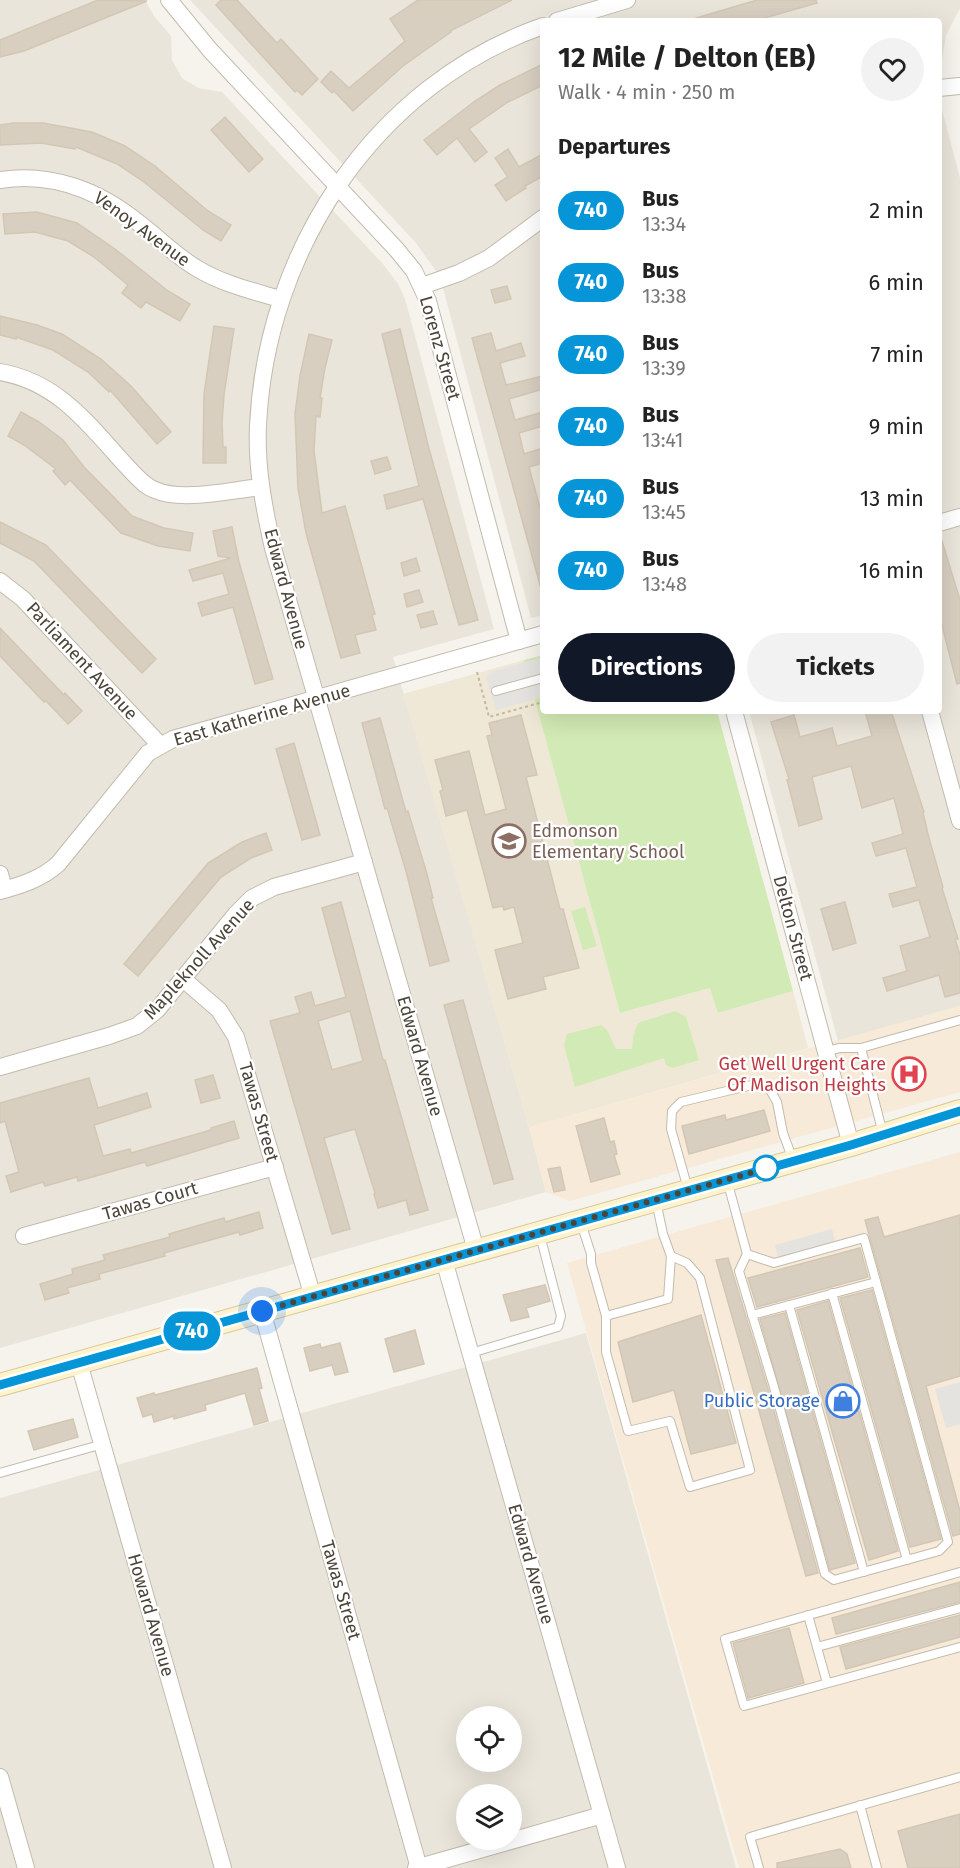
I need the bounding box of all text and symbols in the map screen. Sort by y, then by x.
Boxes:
button: heart [861,38,924,101]
text: 12 Mile / Delton (EB) [558,41,815,74]
text: Walk · 4 min · 250 m [558,80,735,104]
text: Departures [558,133,670,160]
text: Bus [642,185,679,212]
street label: Venoy Avenue [90,187,194,271]
text: 740 [574,197,608,223]
text: 2 min [869,197,924,224]
text: 13:34 [642,212,686,236]
text: Bus [642,257,679,284]
text: 740 [574,269,608,295]
text: 6 min [868,269,924,296]
text: 13:38 [642,284,687,308]
street label: Lorenz Street [415,293,465,403]
text: Bus [642,329,679,356]
text: 740 [574,341,608,367]
text: 7 min [870,341,924,368]
text: 13:39 [642,356,686,380]
text: Bus [642,401,679,428]
text: 740 [574,413,608,439]
text: 9 min [869,413,924,440]
text: 13:41 [642,428,683,452]
text: Bus [642,473,679,500]
text: 740 [574,485,608,511]
text: 13 min [860,485,924,512]
text: 13:45 [642,500,686,524]
street label: Edward Avenue [259,526,313,652]
text: Bus [642,545,679,572]
text: 740 [574,557,608,583]
text: 16 min [859,557,924,584]
text: 13:48 [642,572,687,596]
street label: Parliament Avenue [22,597,142,725]
button: Directions [558,633,735,702]
button: Tickets [747,633,924,702]
street label: East Katherine Avenue [171,679,353,751]
place label: Edmonson Elementary School [532,820,684,863]
school or university icon: Edmonson Elementary School [491,823,527,859]
street label: Delton Street [768,873,818,983]
street label: Mapleknoll Avenue [139,894,259,1024]
street label: Edward Avenue [392,993,448,1119]
place label: Get Well Urgent Care Of Madison Heights [719,1053,886,1096]
hospital icon: Get Well Urgent Care Of Madison Heights [891,1056,927,1092]
street label: Tawas Street [234,1060,284,1165]
unlabelled marker [753,1155,779,1181]
street label: Tawas Court [100,1177,200,1225]
your location [247,1296,277,1326]
line badge: 740 [158,1312,226,1350]
text: 740 [175,1318,209,1344]
shop icon: Public Storage [825,1383,861,1419]
place label: Public Storage [704,1390,820,1412]
street label: Edward Avenue [503,1501,559,1627]
street label: Tawas Street [316,1538,366,1643]
street label: Howard Avenue [123,1551,179,1679]
map controls [456,1706,522,1850]
button: locate [456,1706,522,1772]
button: layers [456,1784,522,1850]

